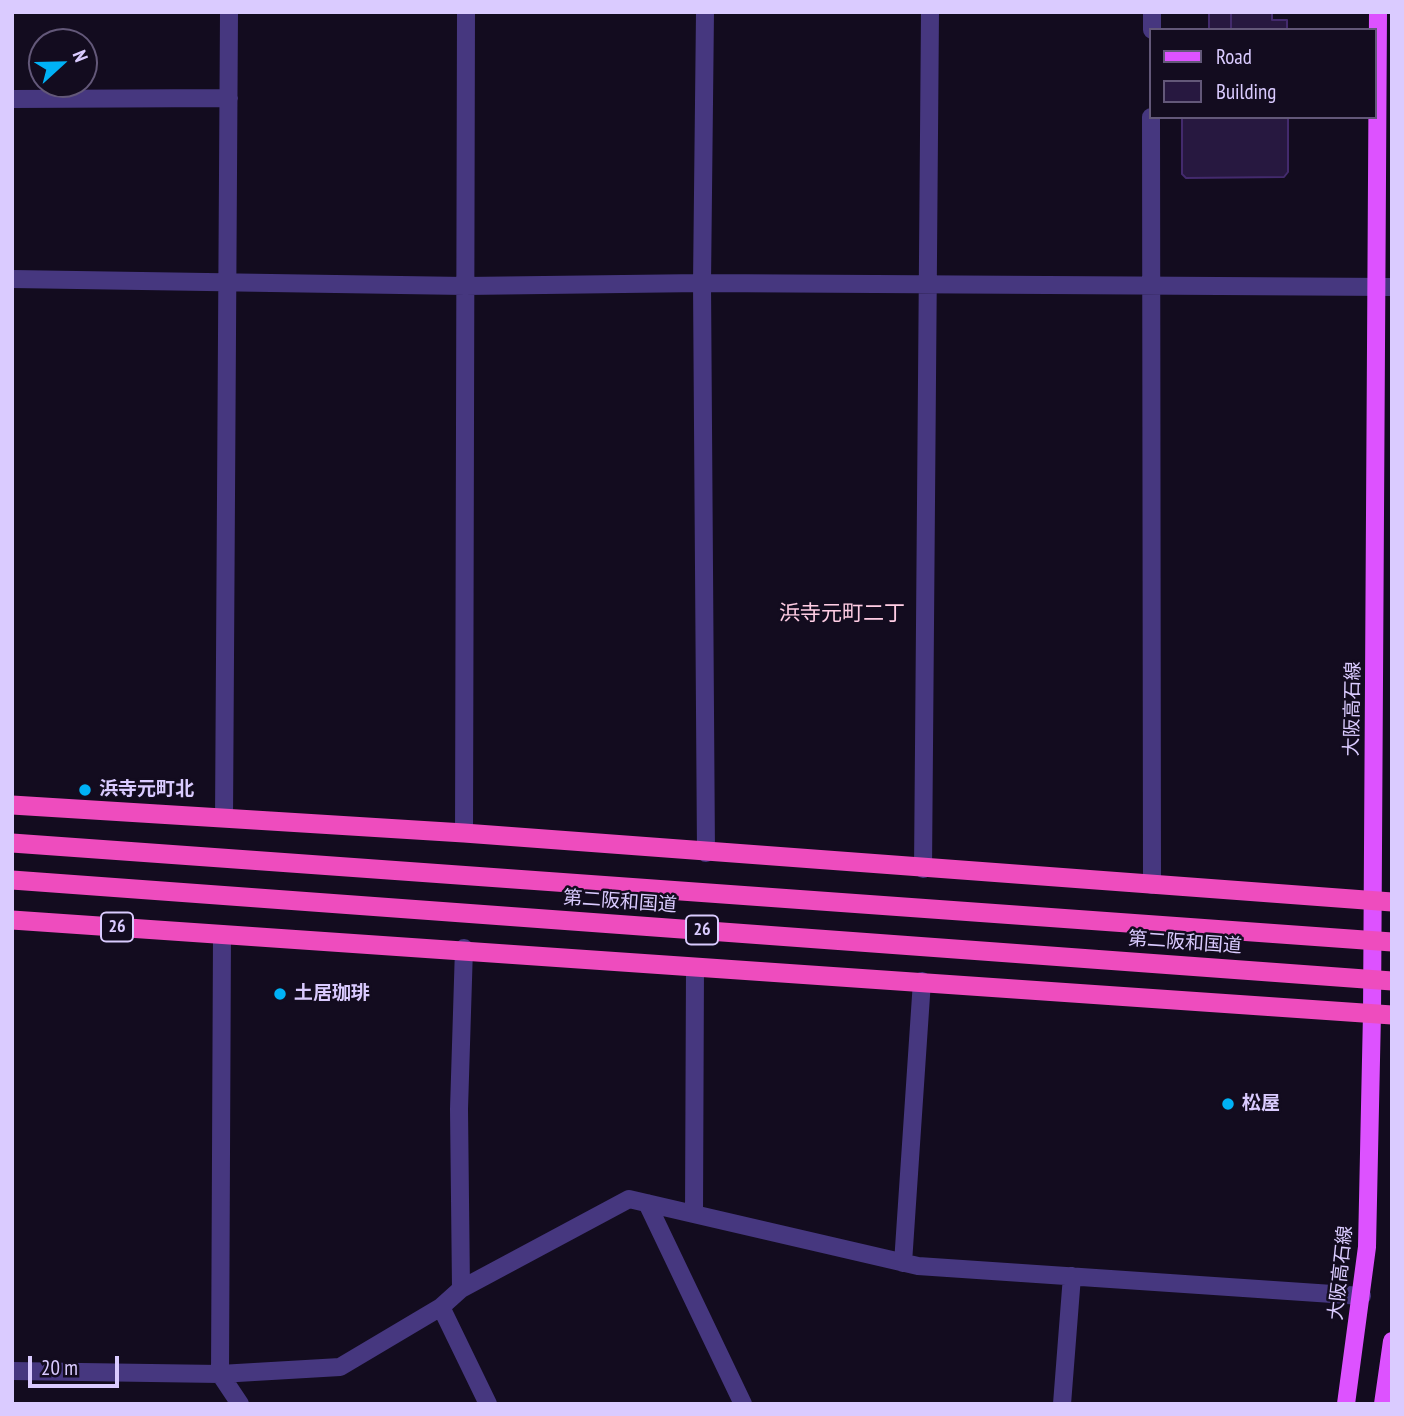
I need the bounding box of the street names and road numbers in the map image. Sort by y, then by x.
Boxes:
street label: 大阪高石線 [1341,661,1365,757]
street label: 第二阪和国道 [562,887,678,917]
road number: 26 [101,912,133,942]
road number: 26 [686,916,718,945]
street label: 第二阪和国道 [1127,928,1243,958]
street label: 大阪高石線 [1325,1225,1357,1321]

